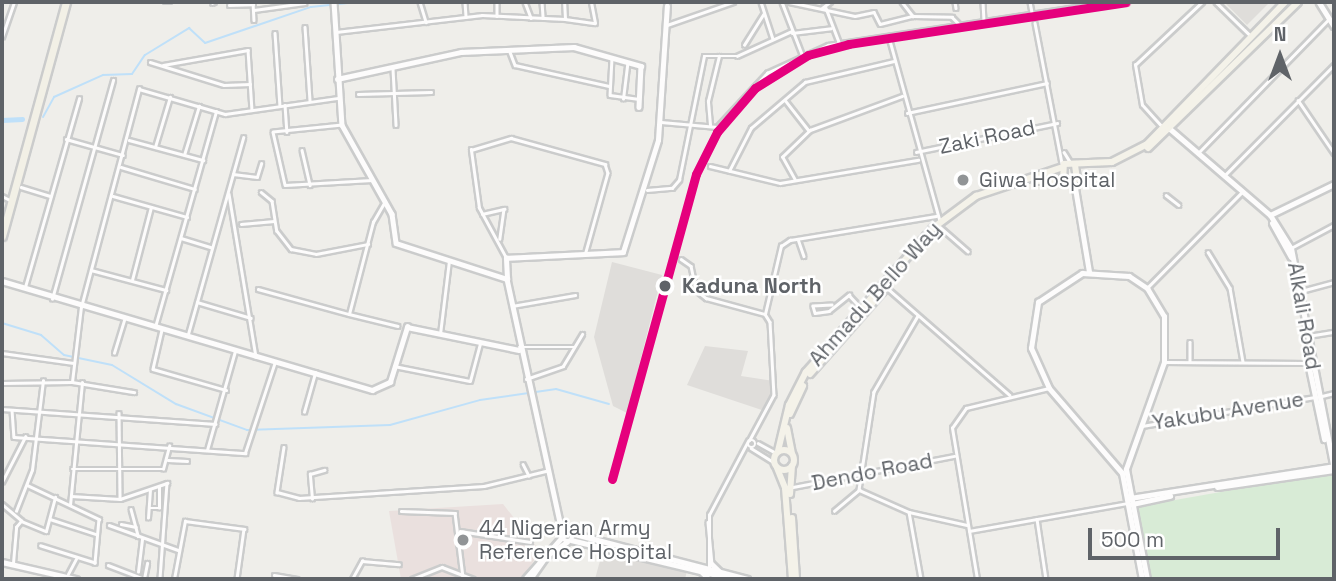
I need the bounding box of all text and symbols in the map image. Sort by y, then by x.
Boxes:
north arrow [1245,21,1315,91]
text: N [1274,22,1286,47]
street label: Zaki Road [937,115,1037,159]
place label: Giwa Hospital [979,167,1115,193]
marker: Giwa Hospital [953,170,973,190]
street label: Ahmadu Bello Way [804,217,946,371]
street label: Alkali Road [1282,260,1326,372]
place label: Kaduna North [682,273,822,299]
marker: Kaduna North [654,275,676,297]
street label: Yakubu Avenue [1150,387,1306,435]
street label: Dendo Road [809,448,935,496]
scale bar [1091,514,1284,558]
place label: 44 Nigerian Army Reference Hospital [479,515,672,565]
text: 500 m [1101,526,1164,553]
marker: 44 Nigerian Army Reference Hospital [453,530,473,550]

